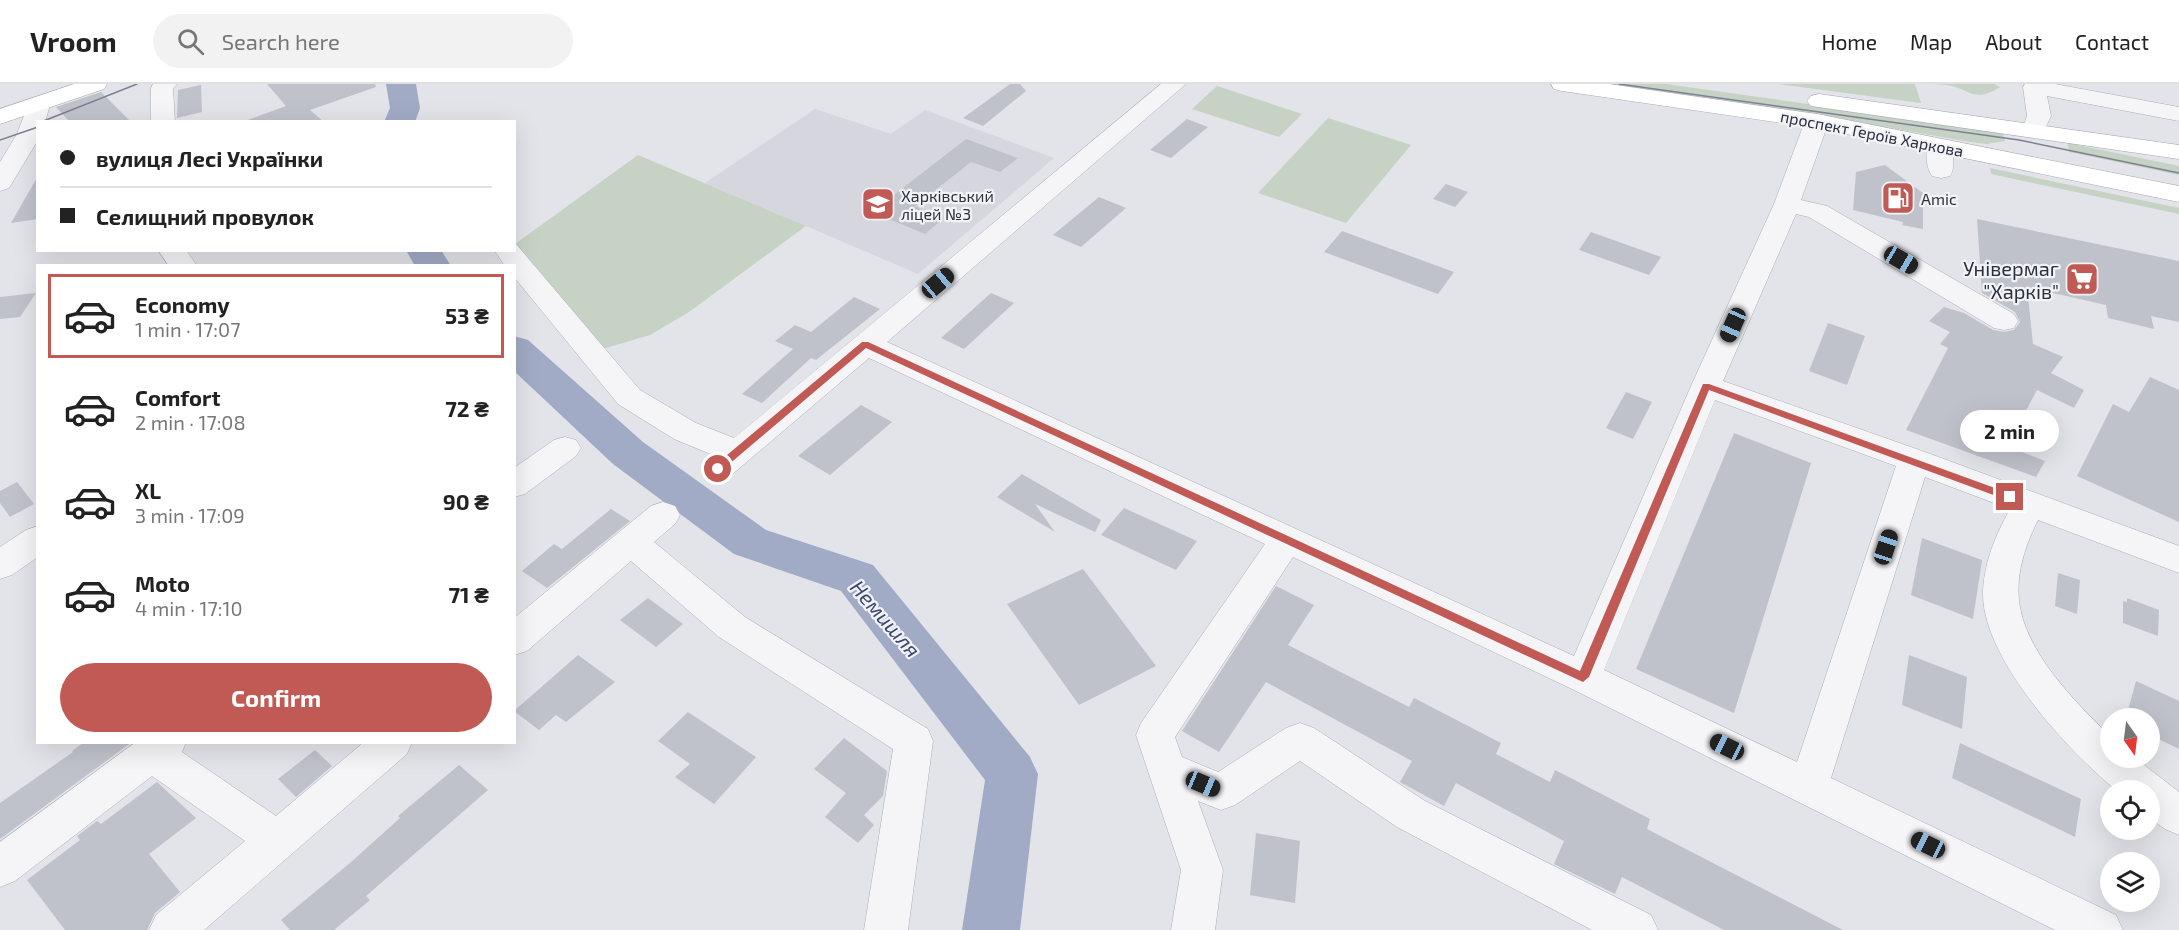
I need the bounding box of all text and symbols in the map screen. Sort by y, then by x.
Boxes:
search box [153,14,573,68]
text: Vroom [30,24,117,58]
icon: search [174,25,207,58]
text: Search here [222,28,340,54]
text: Home [1821,29,1877,54]
text: Map [1910,29,1952,54]
text: About [1985,29,2042,54]
text: Contact [2075,29,2149,54]
street label: проспект Героїв Харкова [1779,106,1965,160]
text: вулиця Лесі Українки [96,145,323,171]
fuel station icon: Amic [1880,180,1916,216]
school or university icon: Харківський ліцей №3 [860,186,896,222]
place label: Харківський ліцей №3 [901,186,994,223]
place label: Amic [1921,189,1957,208]
text: Селищний провулок [96,203,314,229]
car [1881,243,1921,277]
place label: Універмаг "Харків" [1963,256,2059,303]
supermarket icon: Універмаг "Харків" [2064,261,2100,297]
car [918,265,958,301]
icon: car [63,289,117,343]
text: Economy [135,291,230,317]
text: 53 ₴ [445,302,489,328]
car [1717,305,1749,345]
text: 1 min · 17:07 [135,317,240,341]
icon: car [63,382,117,436]
text: Comfort [135,384,220,410]
text: 72 ₴ [445,395,489,421]
text: 2 min · 17:08 [135,410,246,434]
callout: 2 min [1960,410,2060,452]
text: 2 min [1984,419,2035,443]
route start [704,455,731,482]
icon: car [63,475,117,529]
text: XL [135,477,161,503]
route end [1996,483,2023,510]
text: 90 ₴ [443,488,489,514]
text: 3 min · 17:09 [135,503,245,527]
car [1872,527,1900,567]
icon: car [63,568,117,622]
text: Moto [135,570,190,596]
water label: Немишля [846,574,926,662]
text: 71 ₴ [448,581,489,607]
text: 4 min · 17:10 [135,596,242,620]
button: Confirm [60,663,492,732]
north arrow [2100,708,2160,768]
map controls [2100,708,2160,912]
car [1707,731,1747,763]
car [1183,769,1223,799]
button: locate [2100,780,2160,840]
car [1908,829,1948,861]
button: layers [2100,852,2160,912]

